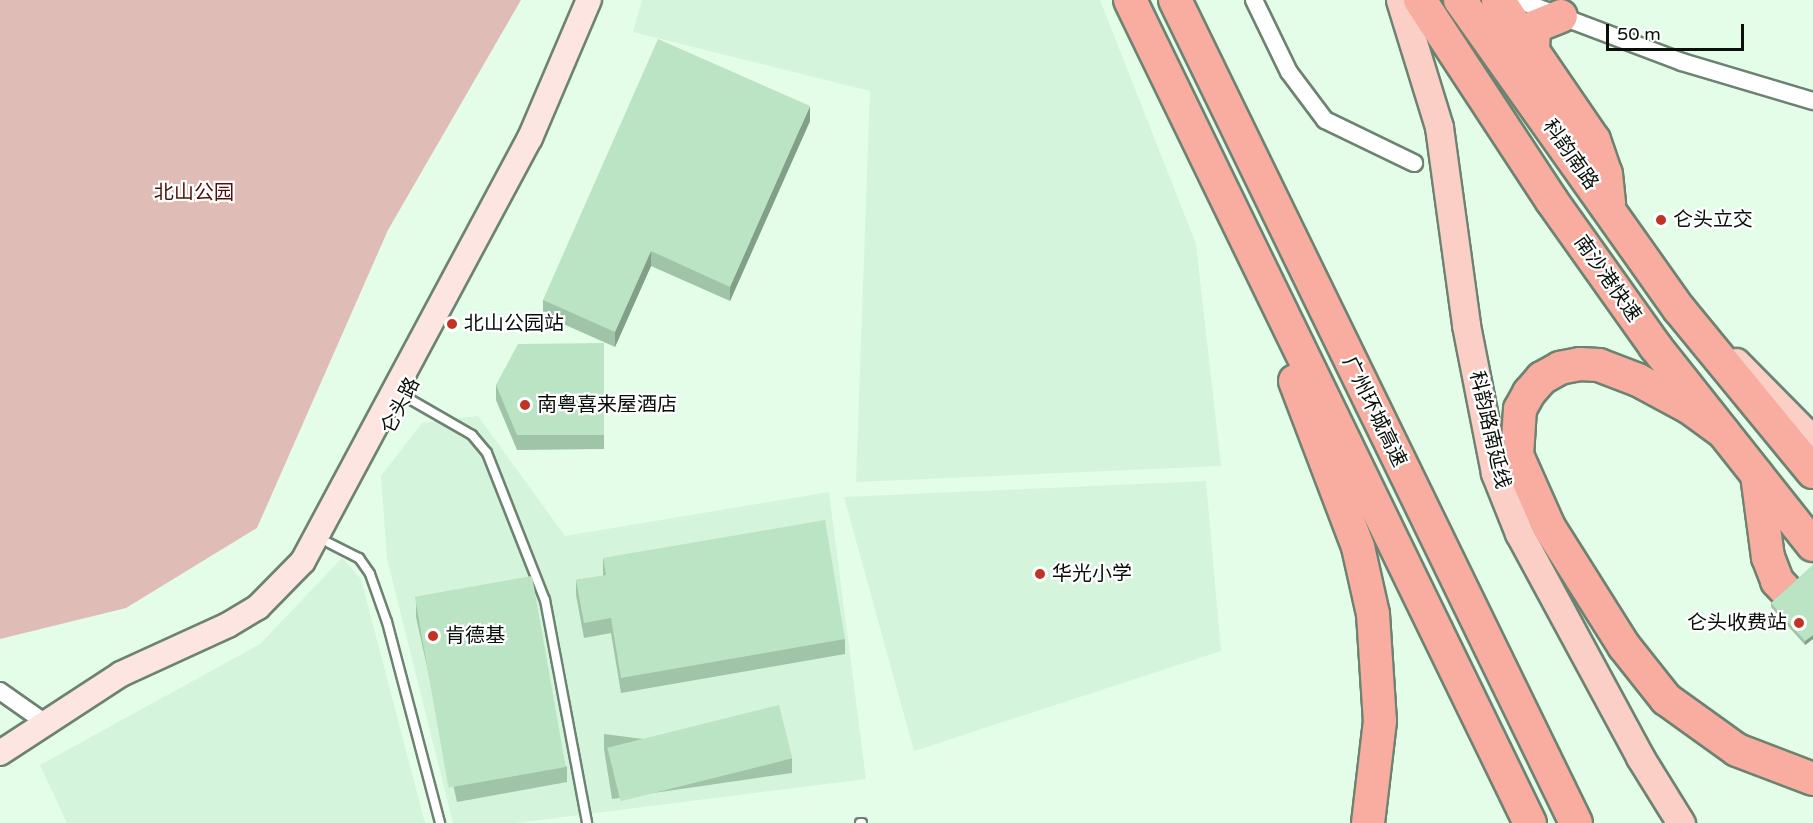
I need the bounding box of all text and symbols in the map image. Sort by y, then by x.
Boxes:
scale bar [1609,12,1747,50]
text: 50 m [1617,23,1661,45]
street label: 科韵南路 [1537,115,1603,195]
park label: 北山公园 [154,181,234,205]
place label: 仑头立交 [1673,208,1753,232]
marker: 仑头立交 [1654,213,1668,227]
street label: 南沙港快速 [1568,231,1646,327]
place label: 北山公园站 [464,312,564,336]
marker: 北山公园站 [445,317,459,331]
street label: 广州环城高速 [1337,353,1411,471]
street label: 科韵路南延线 [1464,369,1514,491]
street label: 仑头路 [377,374,425,438]
place label: 南粤喜来屋酒店 [537,393,677,417]
marker: 南粤喜来屋酒店 [518,398,532,412]
place label: 华光小学 [1052,562,1132,586]
marker: 华光小学 [1033,567,1047,581]
place label: 仑头收费站 [1687,611,1787,635]
marker: 仑头收费站 [1792,616,1806,630]
place label: 肯德基 [445,624,505,648]
marker: 肯德基 [426,629,440,643]

